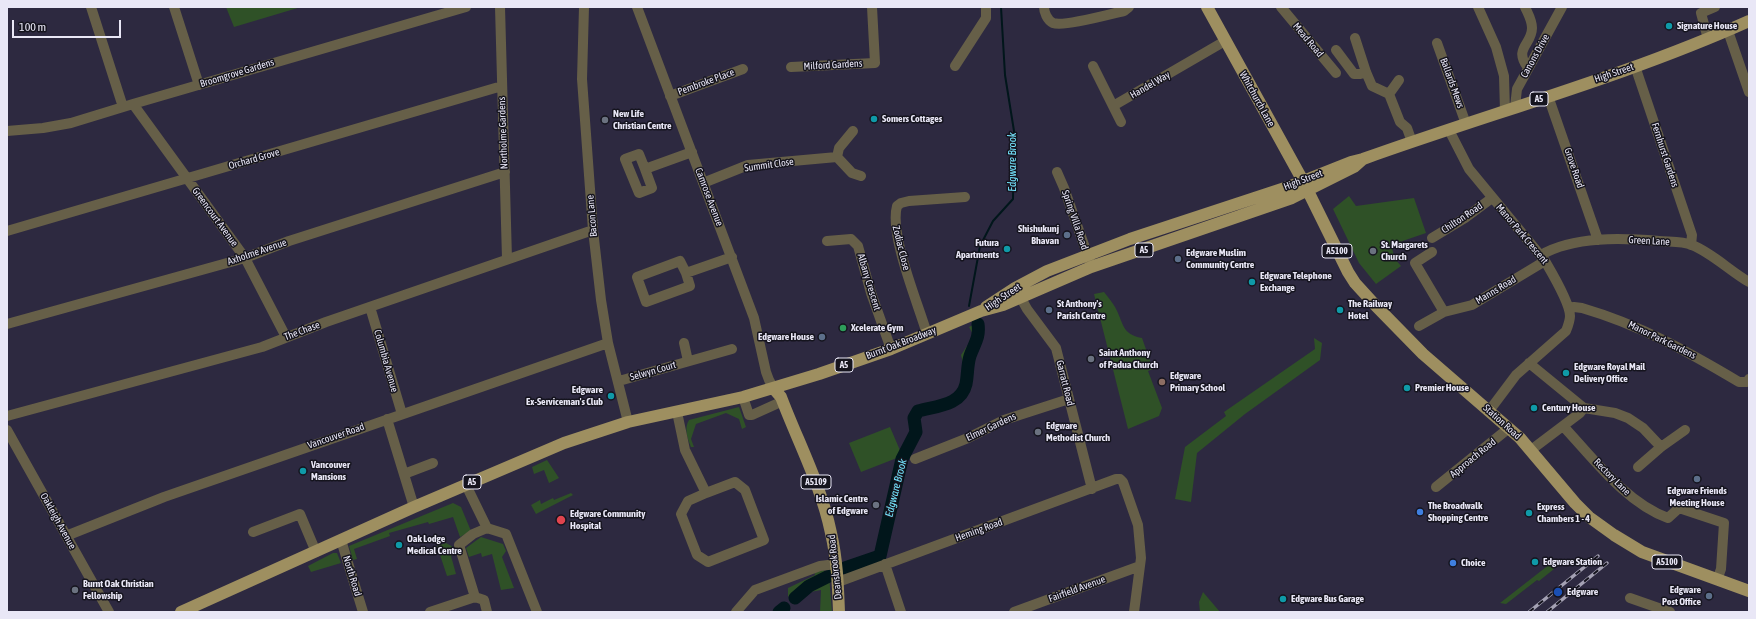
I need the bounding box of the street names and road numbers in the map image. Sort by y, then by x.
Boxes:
street label: Mead Road [1290,20,1326,60]
street label: Canons Drive [1518,32,1552,80]
street label: Broomgrove Gardens [199,56,275,90]
street label: Ballards Mews [1437,56,1467,110]
street label: Milford Gardens [803,57,863,73]
street label: High Street [1593,61,1635,85]
street label: Pembroke Place [676,66,736,98]
street label: Handel Way [1128,69,1172,101]
street label: Whitchurch Lane [1237,69,1277,129]
road number: A5 [1530,92,1548,106]
street label: Northolme Gardens [496,97,510,169]
street label: Fernhurst Gardens [1649,121,1681,189]
street label: Orchard Grove [227,146,281,172]
street label: Grove Road [1562,146,1586,190]
street label: Summit Close [744,156,794,174]
street label: Camrose Avenue [692,166,726,228]
street label: High Street [1282,167,1324,193]
street label: Greencourt Avenue [190,185,240,249]
street label: Spring Villa Road [1059,189,1091,251]
street label: Bacon Lane [584,195,600,237]
street label: Chilton Road [1439,200,1485,236]
street label: Manor Park Crescent [1493,202,1551,266]
street label: Zodiac Close [890,224,912,272]
street label: Green Lane [1628,234,1670,248]
street label: Axholme Avenue [226,236,288,268]
road number: A5 [1135,243,1153,257]
road number: A5100 [1322,244,1352,258]
street label: Albany Crescent [855,252,883,312]
street label: Manns Road [1474,273,1518,307]
street label: High Street [983,281,1023,313]
street label: Manor Park Gardens [1626,318,1698,362]
street label: The Chase [283,319,321,343]
street label: Burnt Oak Broadway [864,324,938,362]
street label: Columbia Avenue [371,328,401,394]
road number: A5 [835,358,853,372]
street label: Selwyn Court [629,359,677,383]
street label: Garratt Road [1054,359,1076,407]
street label: Station Road [1481,402,1523,442]
street label: Elmer Gardens [964,410,1018,444]
street label: Vancouver Road [306,421,366,451]
street label: Approach Road [1448,436,1498,480]
street label: Rectory Lane [1591,456,1633,498]
road number: A5 [463,475,481,489]
road number: A5109 [801,475,831,489]
street label: Oakleigh Avenue [38,491,78,551]
street label: Heming Road [954,516,1004,544]
street label: Deansbrook Road [826,534,844,600]
street label: North Road [340,554,364,598]
road number: A5100 [1652,555,1682,569]
street label: Fairfield Avenue [1047,573,1107,605]

